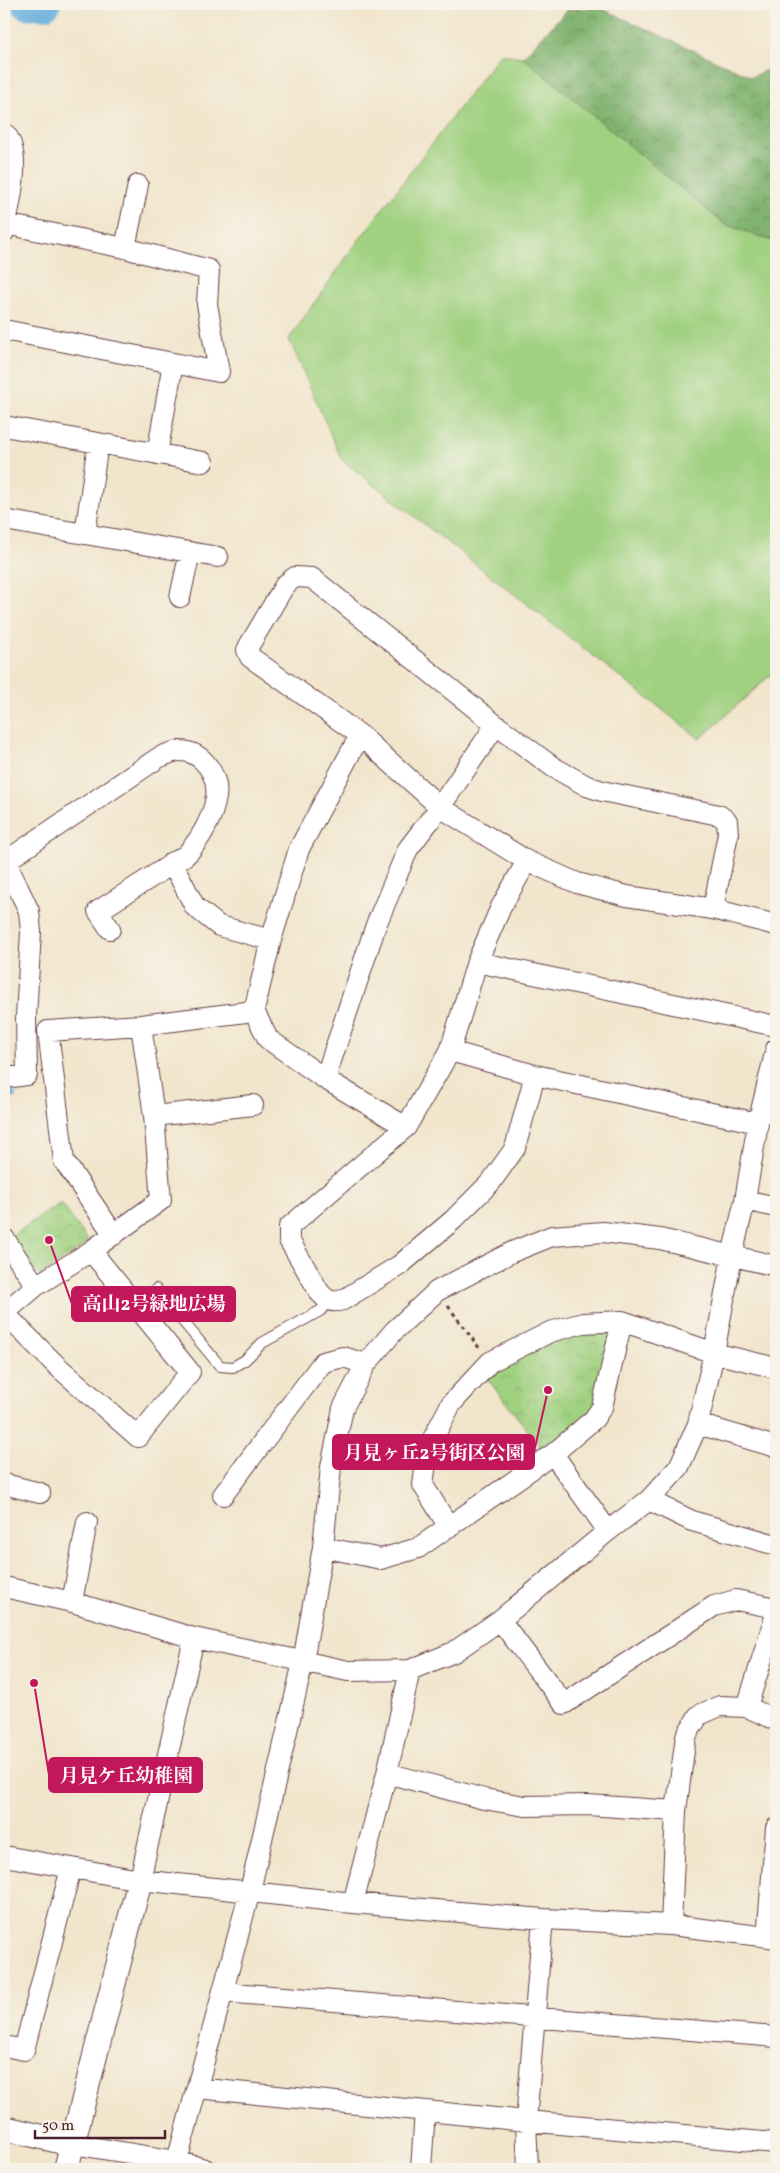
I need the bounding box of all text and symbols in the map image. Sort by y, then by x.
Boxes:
callout: 高山2号緑地広場 [72,1287,235,1321]
text: 高山2号緑地広場 [83,1292,225,1318]
callout: 月見ヶ丘2号街区公園 [333,1435,534,1469]
text: 月見ヶ丘2号街区公園 [344,1441,524,1467]
callout: 月見ケ丘幼稚園 [49,1758,202,1792]
text: 月見ケ丘幼稚園 [59,1764,193,1790]
scale bar [35,2108,165,2140]
text: 50 m [42,2116,74,2137]

